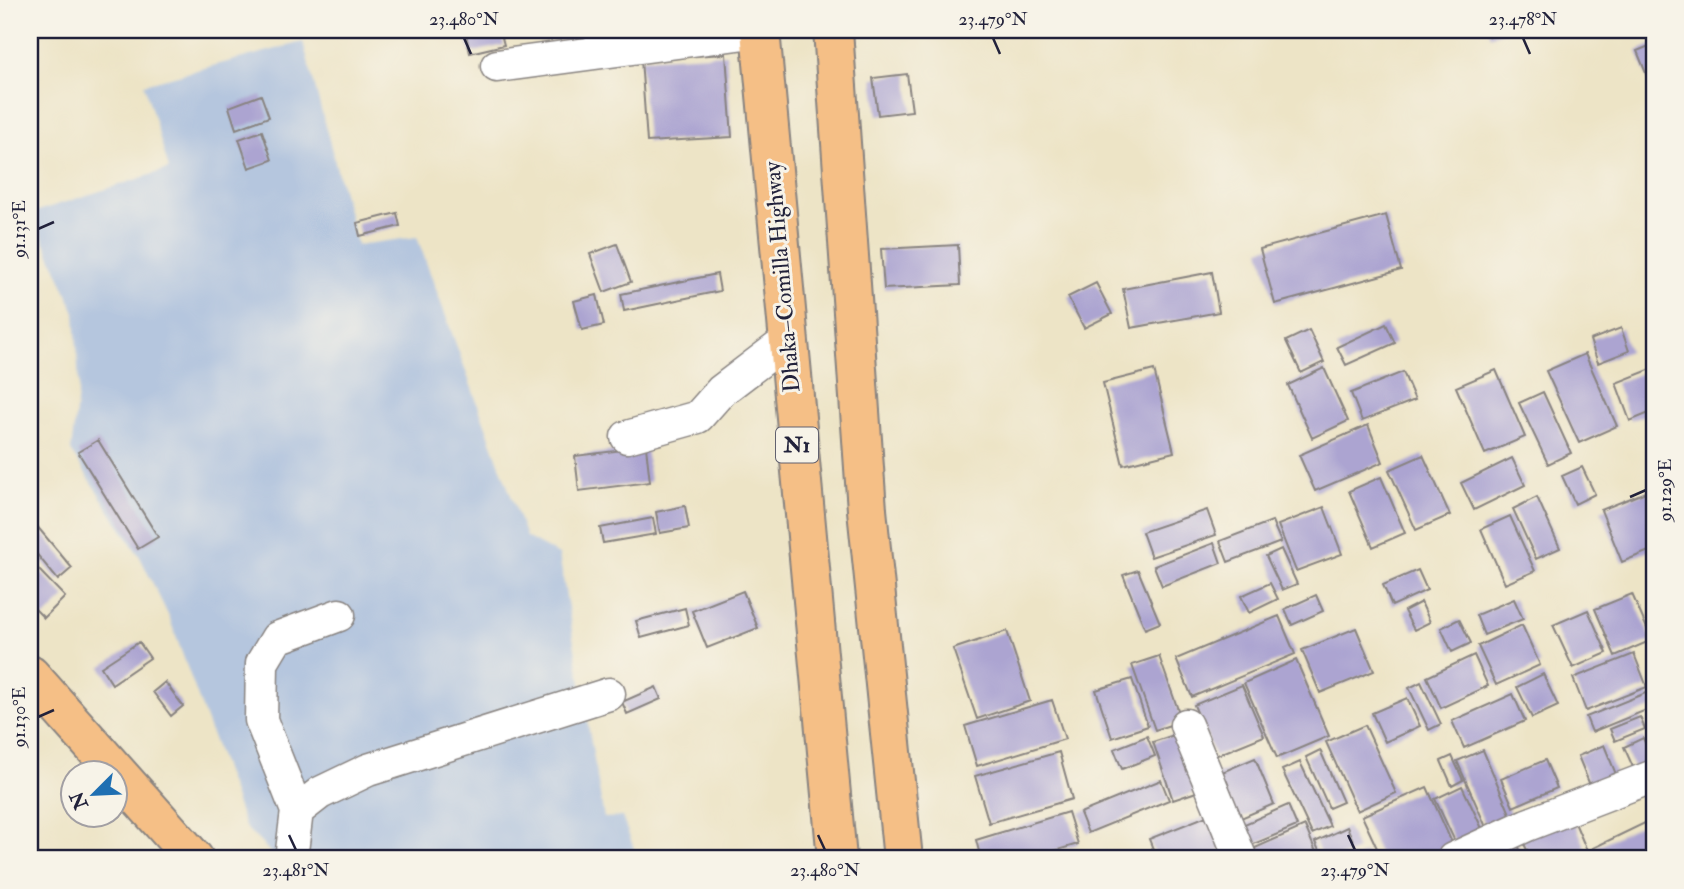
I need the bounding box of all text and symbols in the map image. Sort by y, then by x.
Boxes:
text: 23.480°N [429,8,499,31]
text: 23.479°N [958,8,1028,31]
text: 23.478°N [1489,8,1557,31]
street label: Dhaka–Comilla Highway [757,160,807,394]
text: 91.131°E [8,200,31,260]
road number: N1 [776,428,818,462]
text: 91.129°E [1654,458,1677,524]
text: 91.130°E [8,686,31,749]
north arrow [60,760,130,830]
text: N [65,787,94,814]
text: 23.481°N [263,859,329,882]
text: 23.480°N [790,859,860,882]
text: 23.479°N [1320,859,1390,882]

